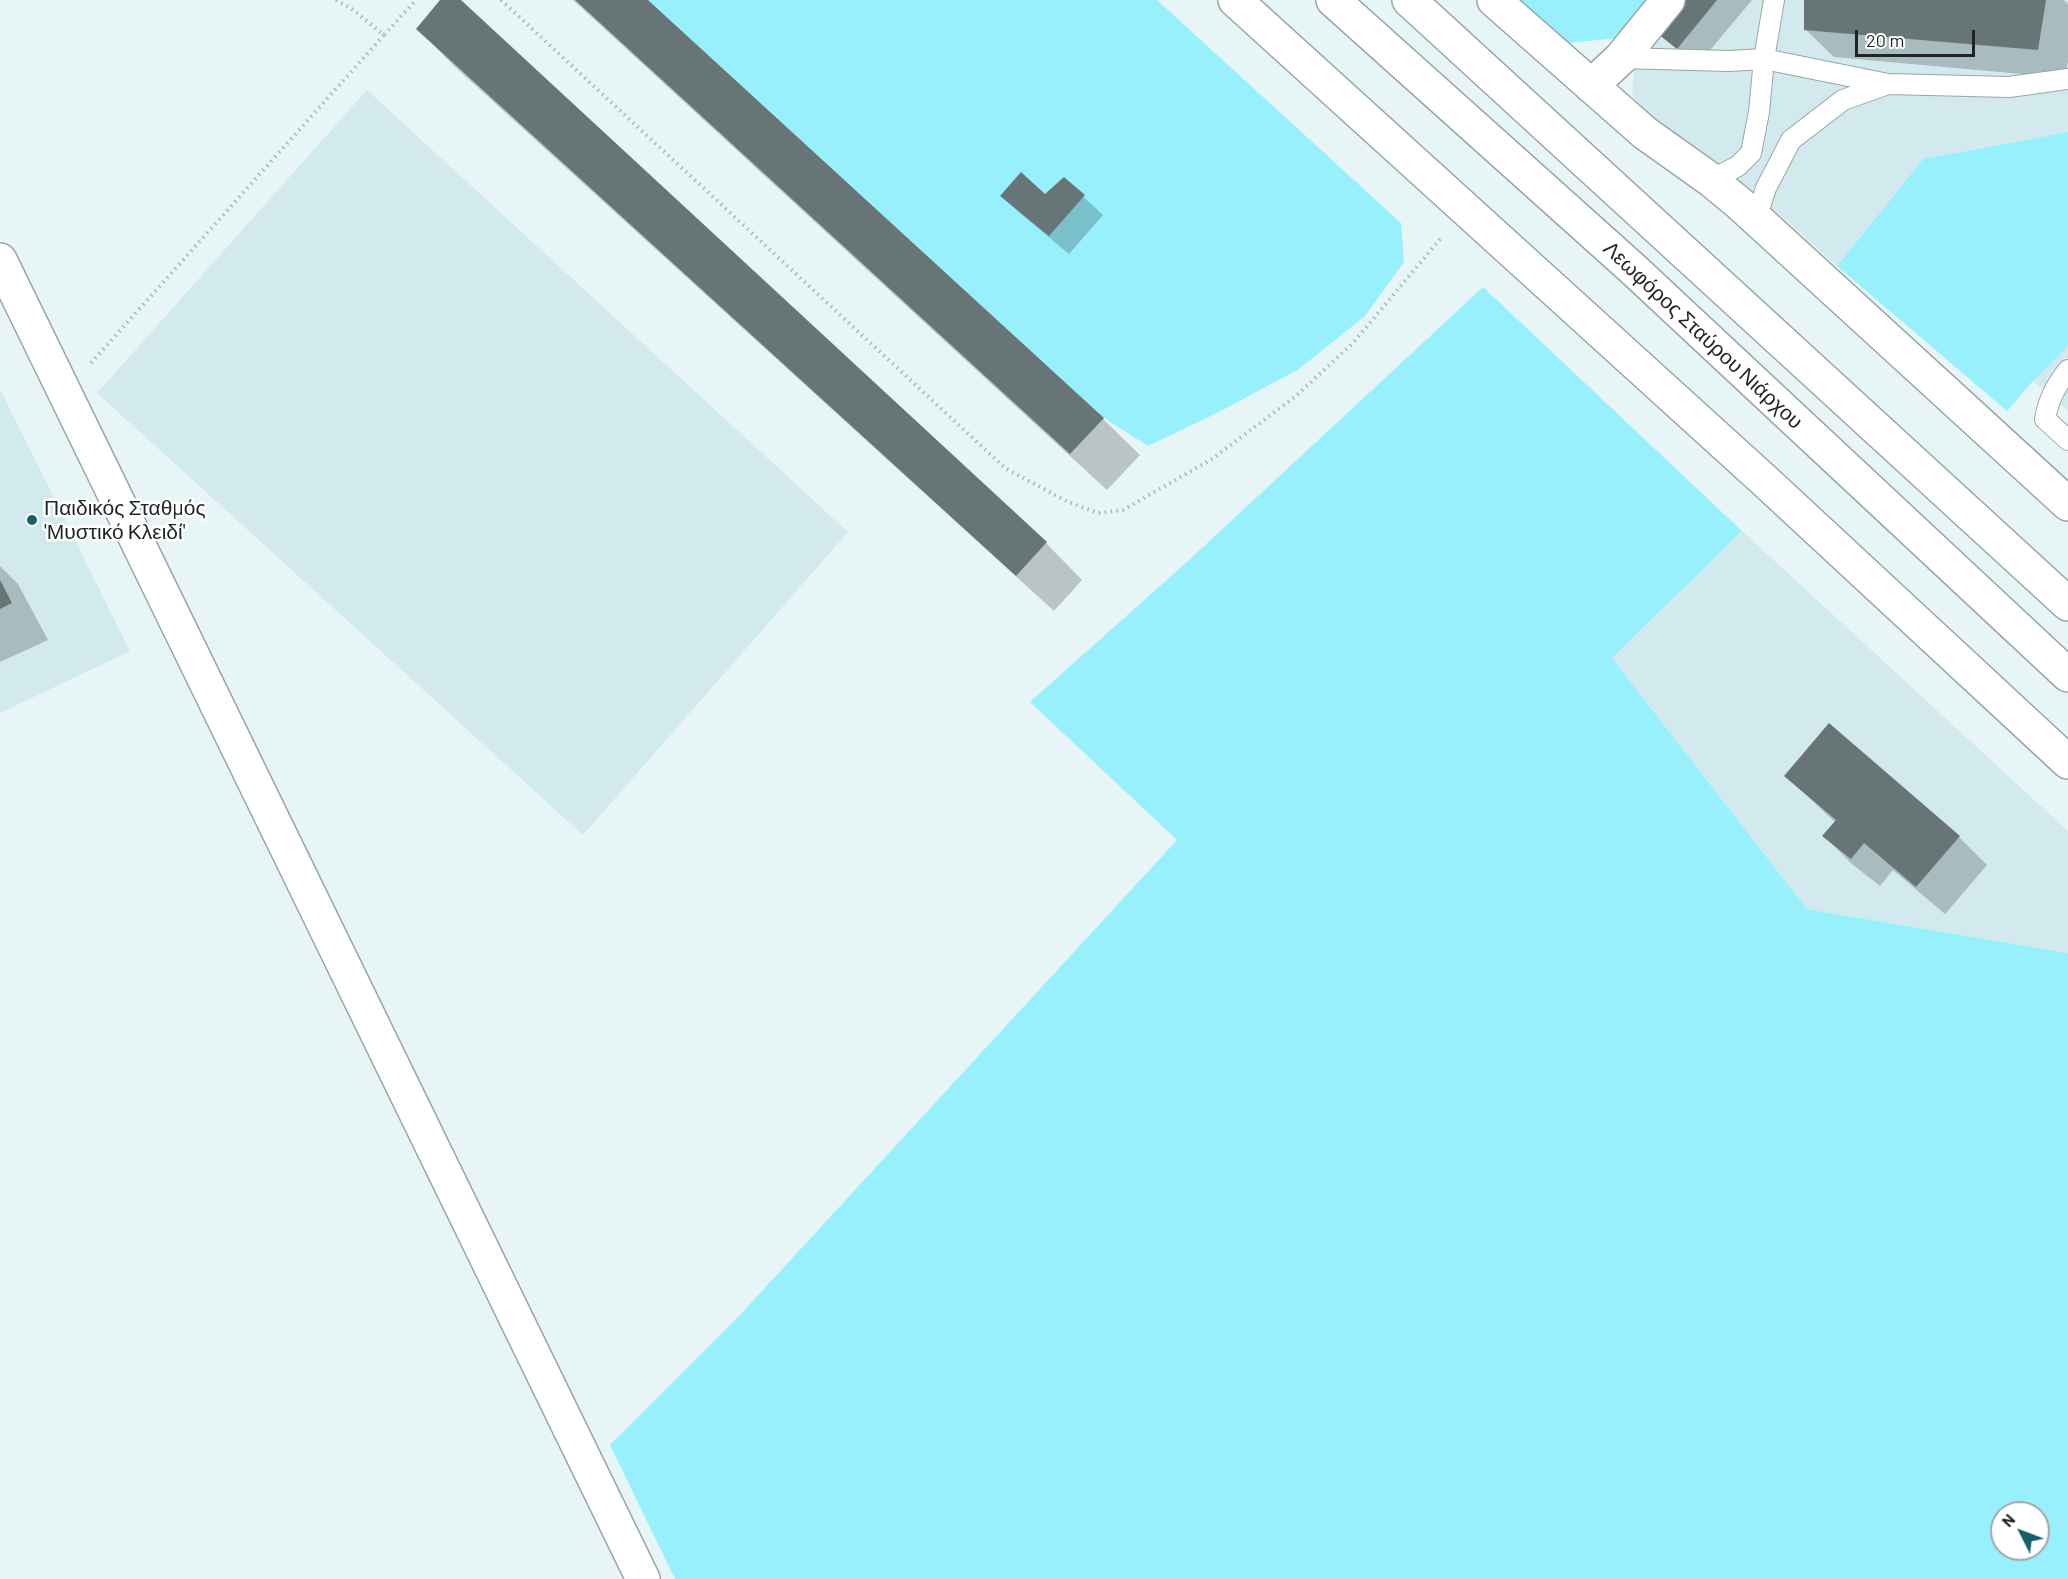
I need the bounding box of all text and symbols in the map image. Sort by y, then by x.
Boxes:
scale bar [1858,18,1978,56]
text: 20 m [1866,29,1904,51]
street label: Λεωφόρος Σταύρου Νιάρχου [1598,236,1808,434]
place label: Παιδικός Σταθμός 'Μυστικό Κλειδί' [44,495,206,545]
marker: Παιδικός Σταθμός 'Μυστικό Κλειδί' [25,513,39,527]
north arrow [1990,1501,2050,1561]
text: N [1997,1510,2018,1530]

